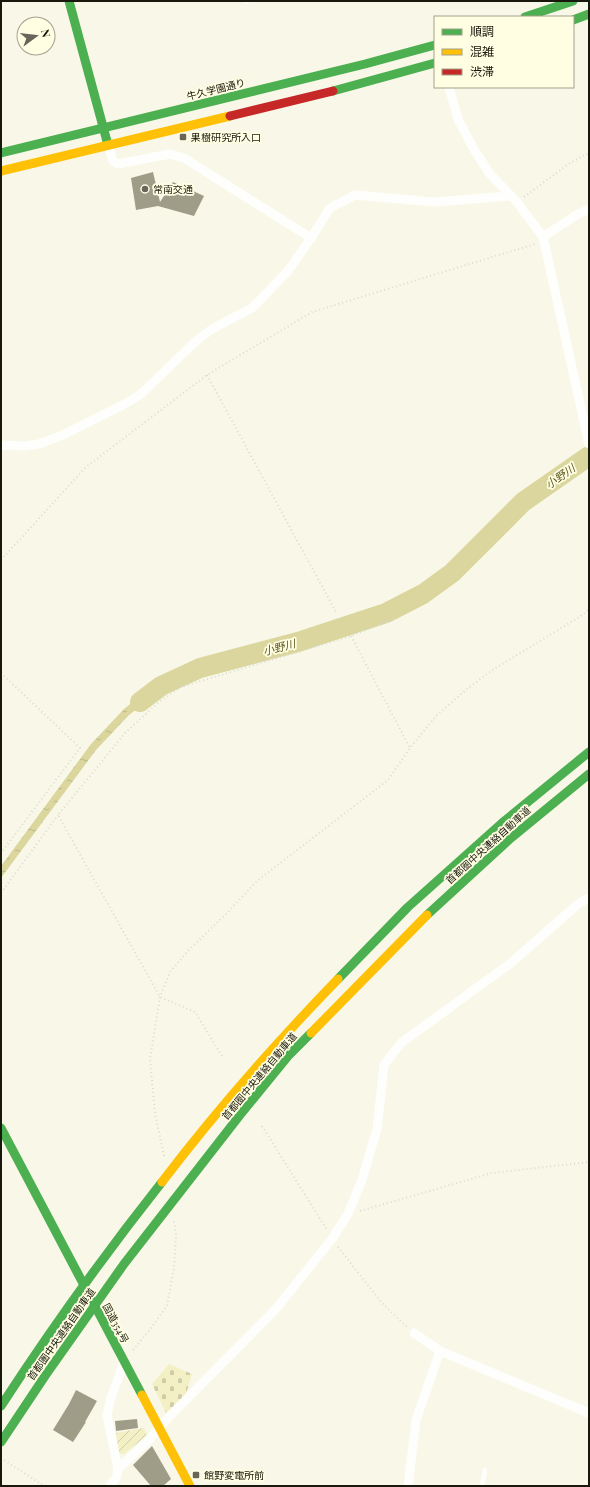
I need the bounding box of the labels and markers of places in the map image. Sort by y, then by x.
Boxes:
place label: 果樹研究所入口 [190,130,261,144]
marker: 果樹研究所入口 [178,132,188,142]
place label: 常南交通 [153,182,193,196]
marker: 常南交通 [140,184,150,194]
place label: 館野変電所前 [204,1468,264,1482]
marker: 館野変電所前 [191,1470,201,1480]

